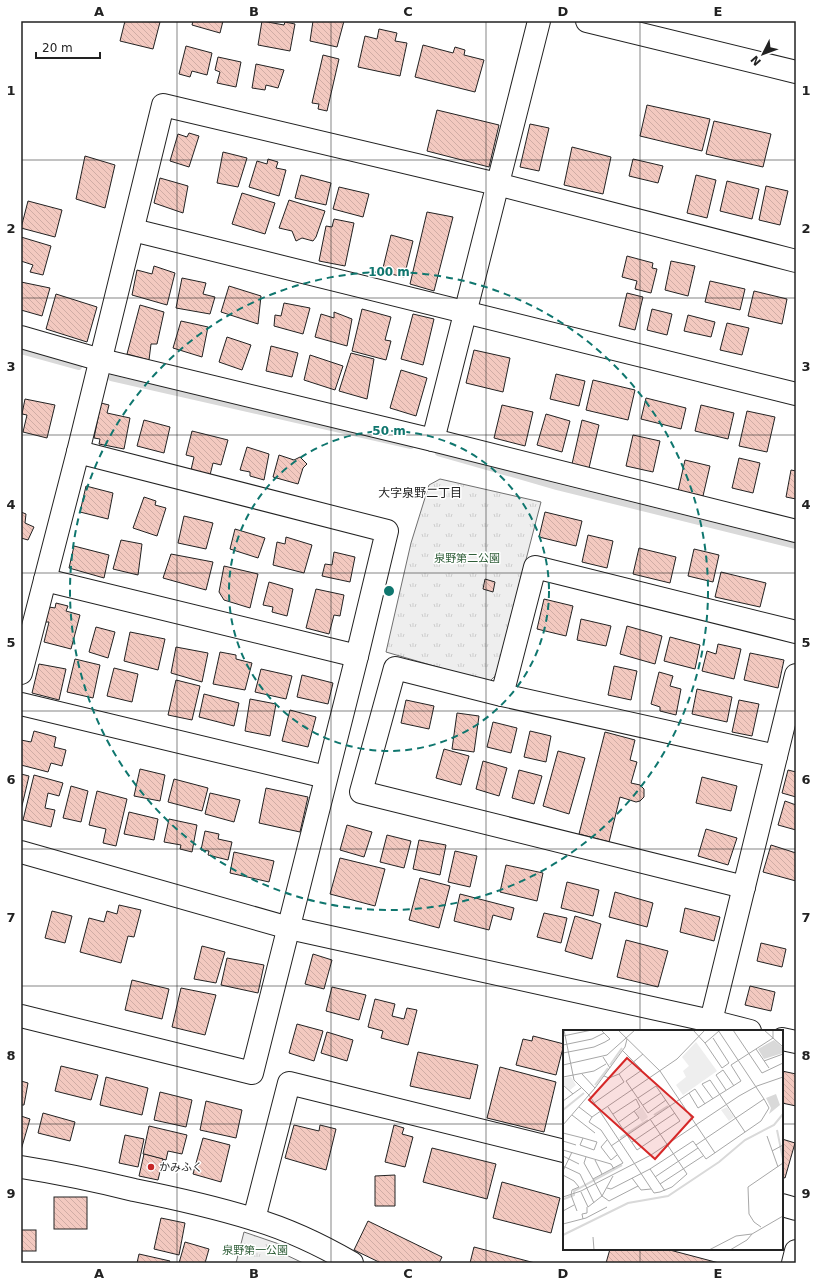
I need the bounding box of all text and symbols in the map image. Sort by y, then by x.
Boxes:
text: A [94,4,104,19]
text: B [249,4,259,19]
text: C [403,4,413,19]
text: D [558,4,569,19]
text: E [714,4,722,19]
scale bar [36,34,100,60]
north arrow [743,34,783,74]
text: 20 m [42,41,73,55]
text: N [748,53,764,68]
text: 1 [6,83,16,98]
text: 1 [801,83,811,98]
text: 2 [6,221,16,236]
text: 2 [801,221,811,236]
text: 100 m [368,265,410,279]
text: 3 [6,359,16,374]
text: 3 [801,359,811,374]
text: 50 m [372,424,406,438]
district label: 大字泉野二丁目 [378,486,462,500]
text: 4 [6,497,16,512]
text: 4 [801,497,811,512]
park label: 泉野第二公園 [434,552,500,565]
centre of rings [382,584,396,598]
text: 5 [6,635,16,650]
text: 5 [801,635,811,650]
text: 6 [6,772,16,787]
text: 6 [801,772,811,787]
text: 7 [6,910,16,925]
text: 7 [801,910,811,925]
inset map [563,1030,783,1250]
text: 8 [6,1048,16,1063]
text: 8 [801,1048,811,1063]
place label: かみふく [159,1161,203,1174]
marker: かみふく [146,1162,156,1172]
text: 9 [6,1186,16,1201]
text: 9 [801,1186,811,1201]
park label: 泉野第一公園 [222,1244,288,1257]
text: A [94,1266,104,1281]
text: B [249,1266,259,1281]
text: C [403,1266,413,1281]
text: D [558,1266,569,1281]
text: E [714,1266,722,1281]

